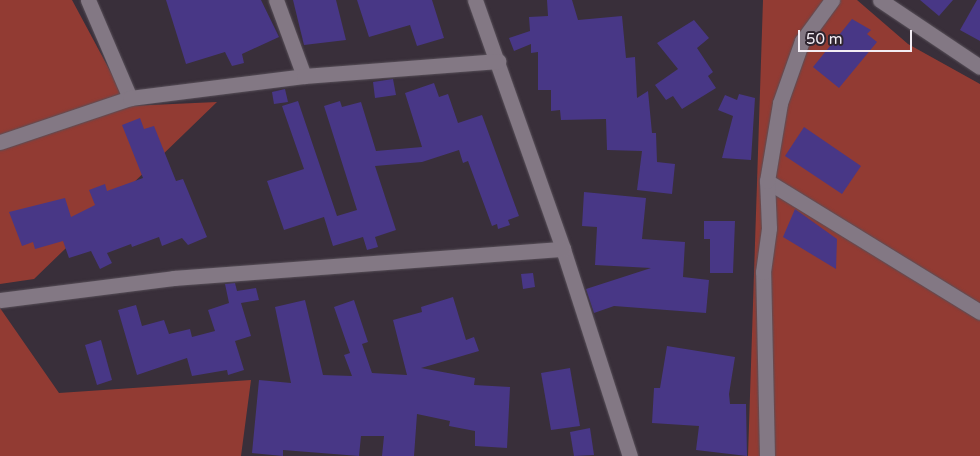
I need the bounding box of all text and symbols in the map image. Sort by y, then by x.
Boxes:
scale bar [800,20,914,52]
text: 50 m [806,30,843,48]

